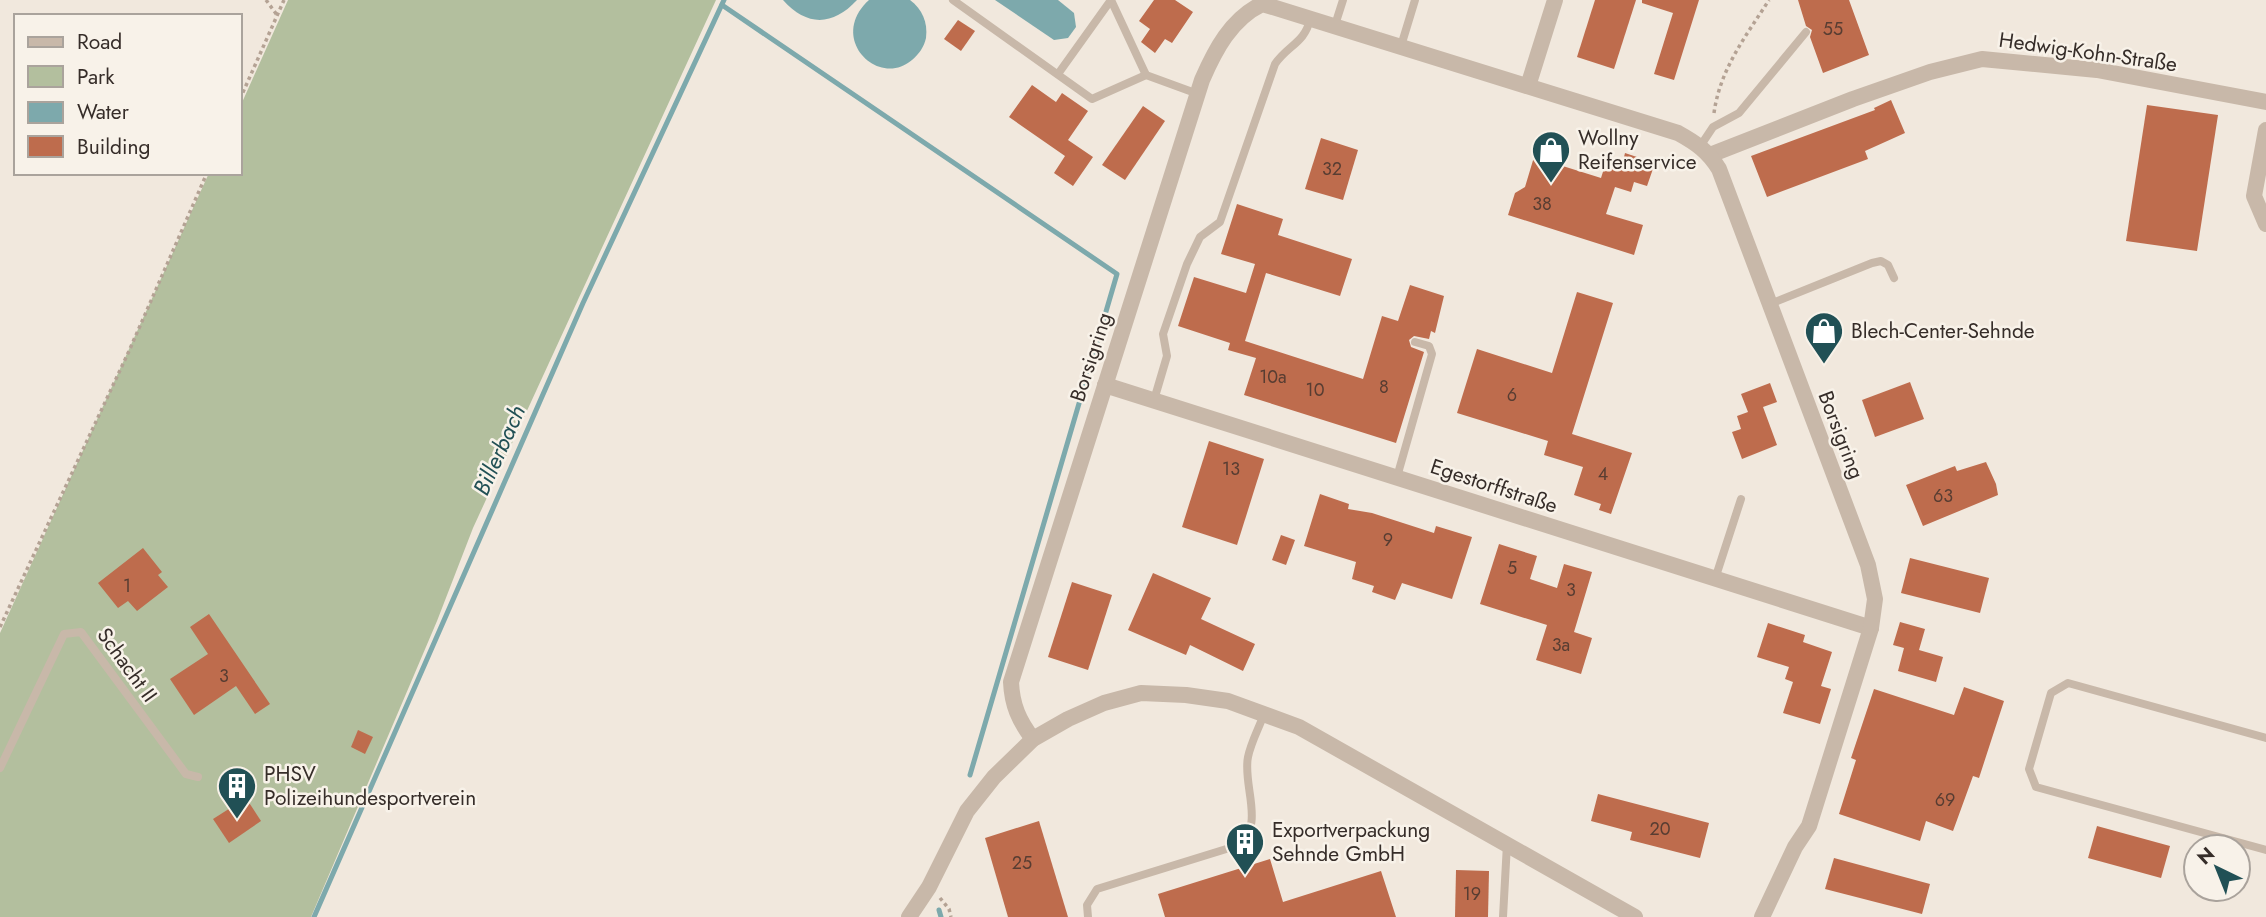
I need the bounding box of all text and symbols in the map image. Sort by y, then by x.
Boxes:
legend [14,14,242,175]
house number: 55 [1823,16,1843,42]
street label: Hedwig-Kohn-Straße [1997,25,2179,79]
text: Road [77,27,122,57]
text: Park [77,62,115,92]
text: Water [77,97,130,127]
place label: Wollny Reifenservice [1578,123,1697,177]
shop icon: Wollny Reifenservice [1530,129,1572,184]
text: Building [77,132,150,162]
house number: 32 [1322,156,1342,182]
house number: 38 [1532,191,1552,217]
street label: Borsigring [1063,309,1119,405]
shop icon: Blech-Center-Sehnde [1803,310,1845,365]
place label: Blech-Center-Sehnde [1851,316,2035,346]
house number: 10a [1259,364,1287,390]
house number: 8 [1379,374,1389,400]
house number: 10 [1306,377,1325,403]
house number: 6 [1507,382,1517,408]
street label: Borsigring [1811,387,1871,483]
water label: Billerbach [464,399,534,501]
street label: Egestorffstraße [1427,451,1562,521]
house number: 13 [1222,456,1240,482]
house number: 4 [1598,461,1608,487]
house number: 63 [1933,483,1953,509]
house number: 9 [1383,527,1393,553]
house number: 5 [1507,555,1517,581]
house number: 1 [123,573,131,599]
house number: 3 [1566,577,1576,603]
street label: Schacht II [90,622,164,708]
house number: 3a [1552,632,1570,658]
house number: 3 [219,663,229,689]
place label: PHSV Polizeihundesportverein [264,759,476,813]
building icon: PHSV Polizeihundesportverein [216,765,258,820]
house number: 69 [1935,787,1955,813]
place label: Exportverpackung Sehnde GmbH [1272,815,1430,869]
house number: 20 [1649,816,1671,842]
building icon: Exportverpackung Sehnde GmbH [1224,821,1266,876]
north arrow [2182,833,2252,903]
text: N [2191,841,2220,871]
house number: 25 [1012,850,1032,876]
house number: 19 [1463,881,1481,907]

